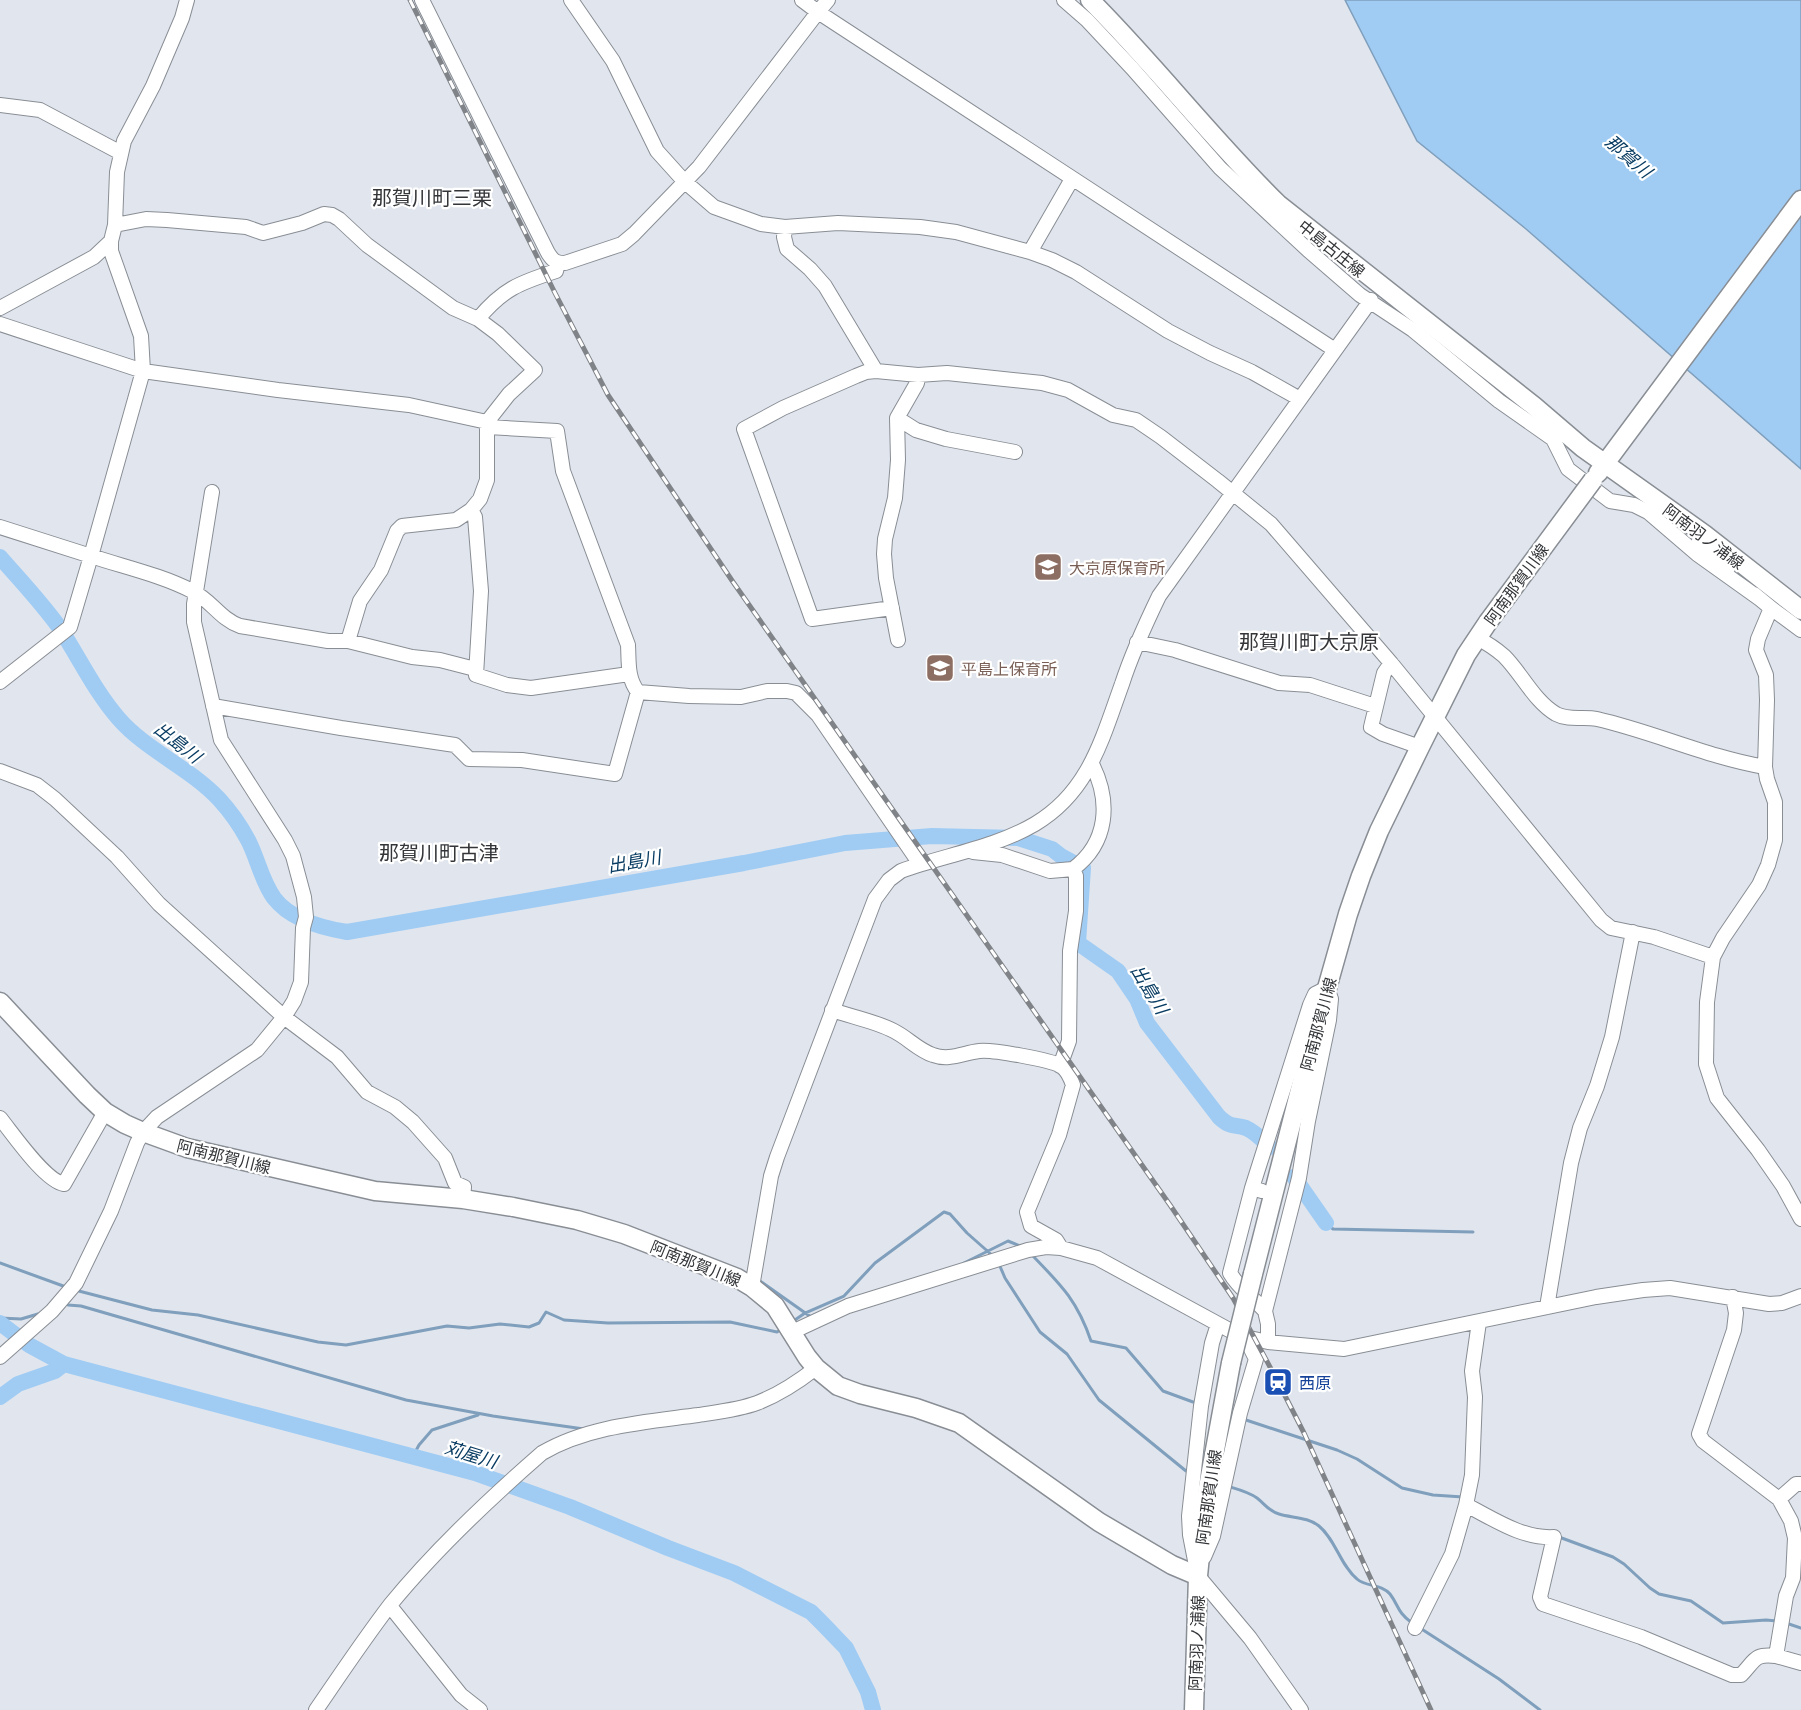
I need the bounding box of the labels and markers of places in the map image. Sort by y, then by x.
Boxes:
school or university icon: 大京原保育所 [1032,551,1064,583]
place label: 大京原保育所 [1069,557,1165,578]
school or university icon: 平島上保育所 [924,652,956,684]
place label: 平島上保育所 [961,658,1057,679]
station icon: 西原 [1262,1366,1294,1398]
place label: 西原 [1299,1372,1331,1393]

